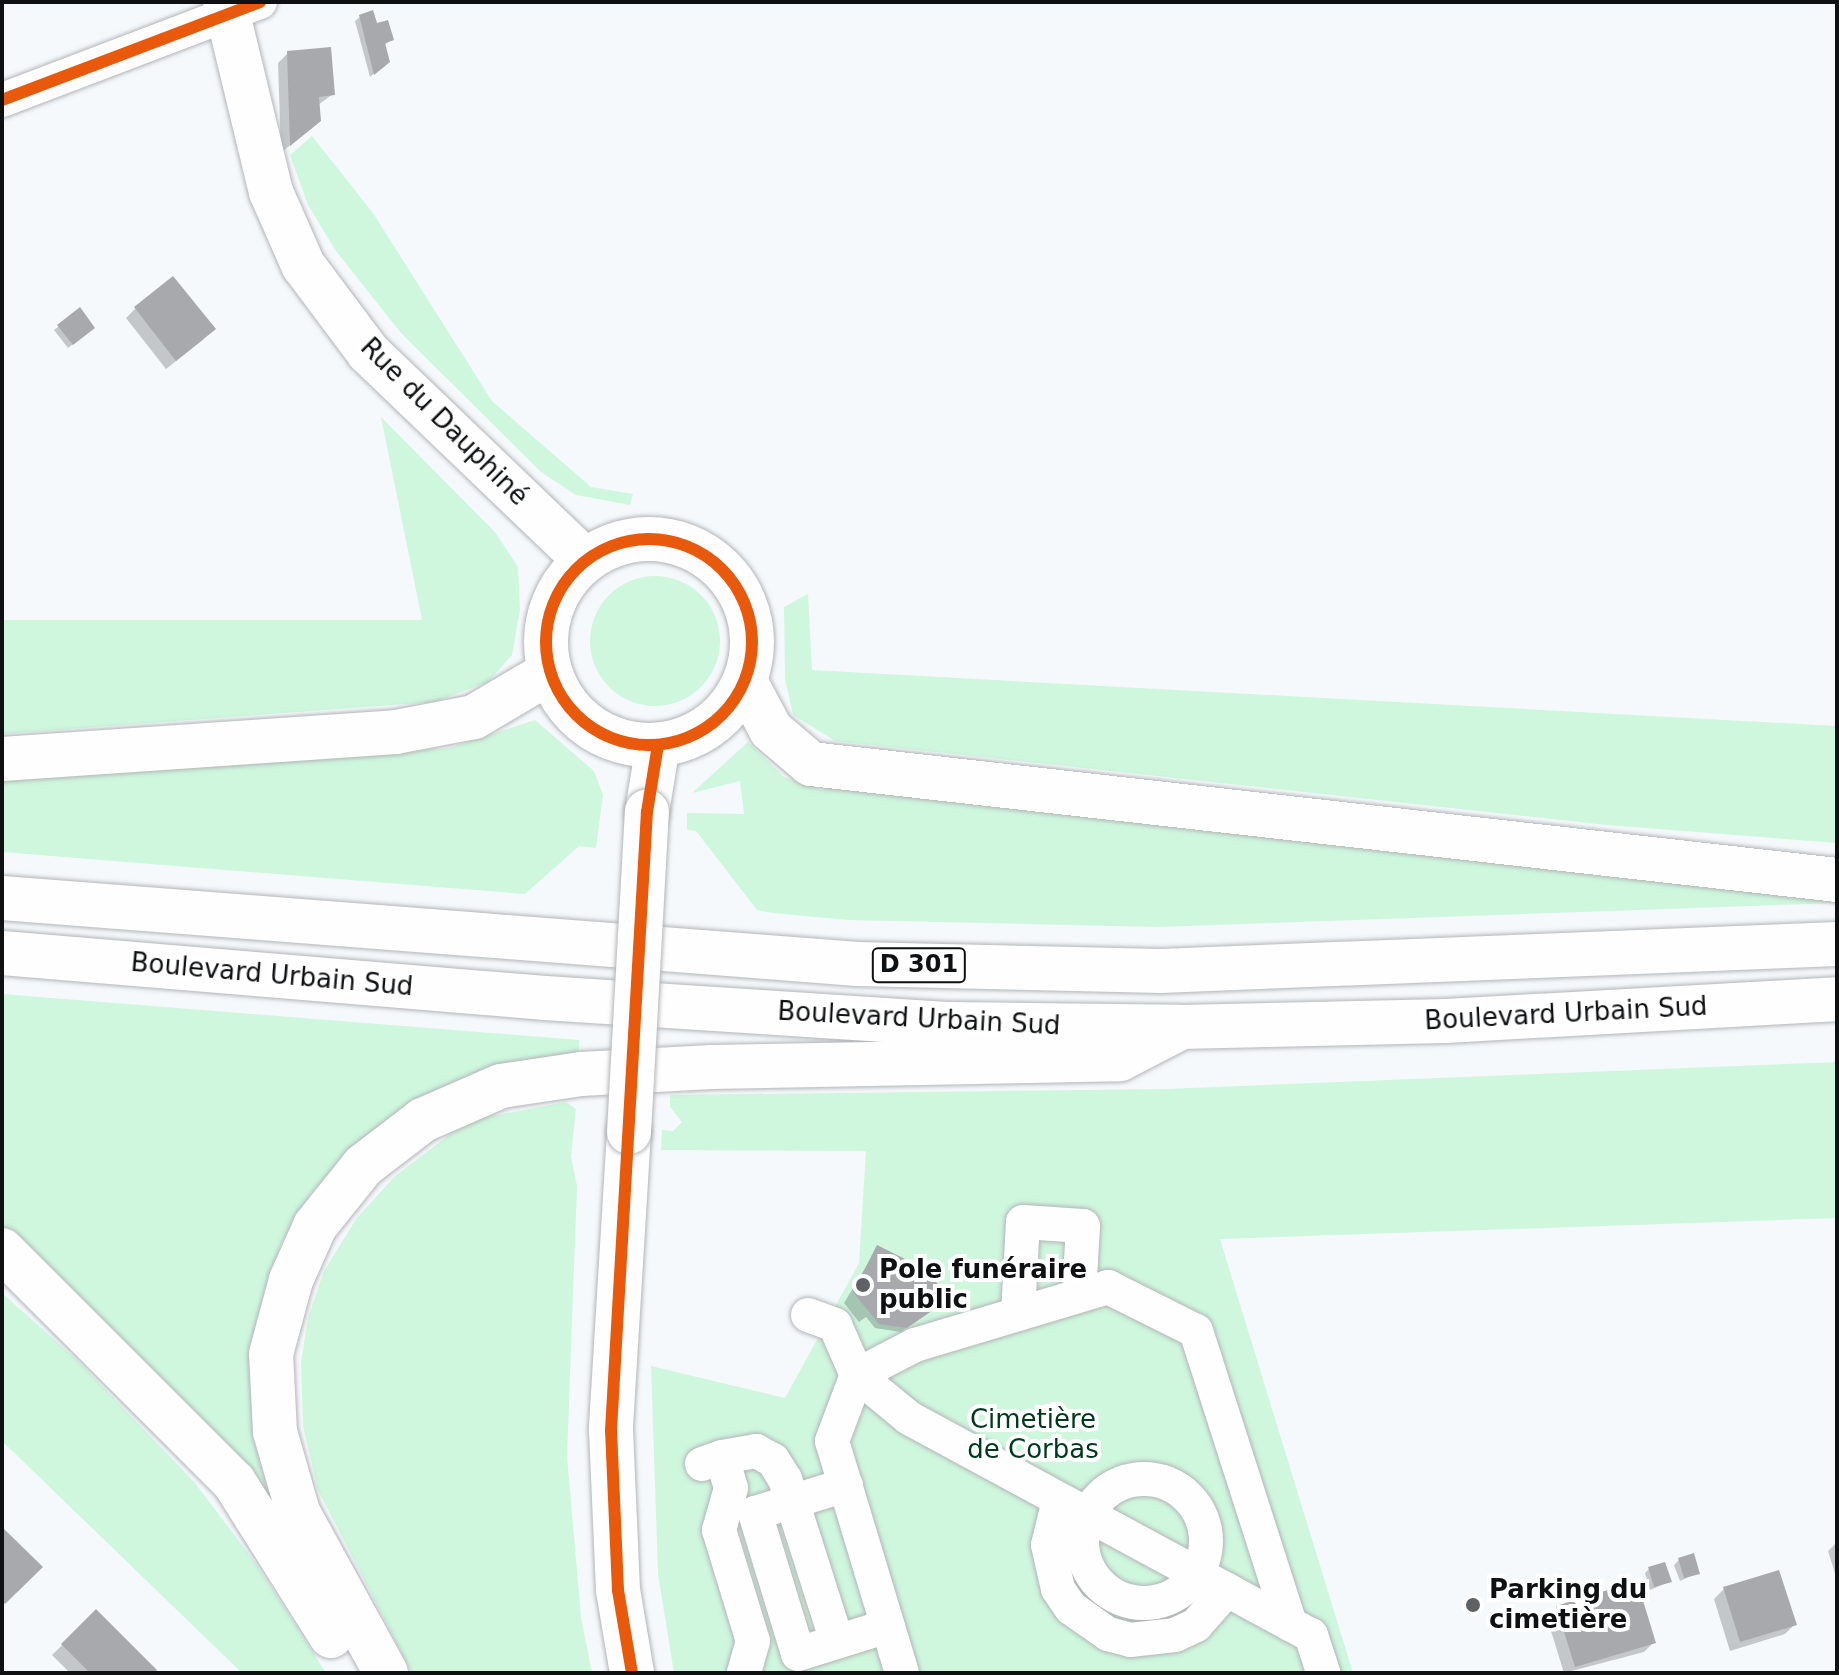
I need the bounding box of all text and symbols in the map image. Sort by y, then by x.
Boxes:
street label: Rue du Dauphiné [354,332,534,512]
road number: D 301 [871,945,967,985]
street label: Boulevard Urbain Sud [129,947,415,1003]
street label: Boulevard Urbain Sud [1424,991,1708,1037]
street label: Boulevard Urbain Sud [777,996,1061,1042]
place label: Pole funéraire public [879,1254,1087,1316]
marker: Pole funéraire public [854,1276,872,1294]
park label: Cimetière de Corbas [967,1404,1099,1466]
place label: Parking du cimetière [1489,1574,1647,1636]
marker: Parking du cimetière [1464,1596,1482,1614]

